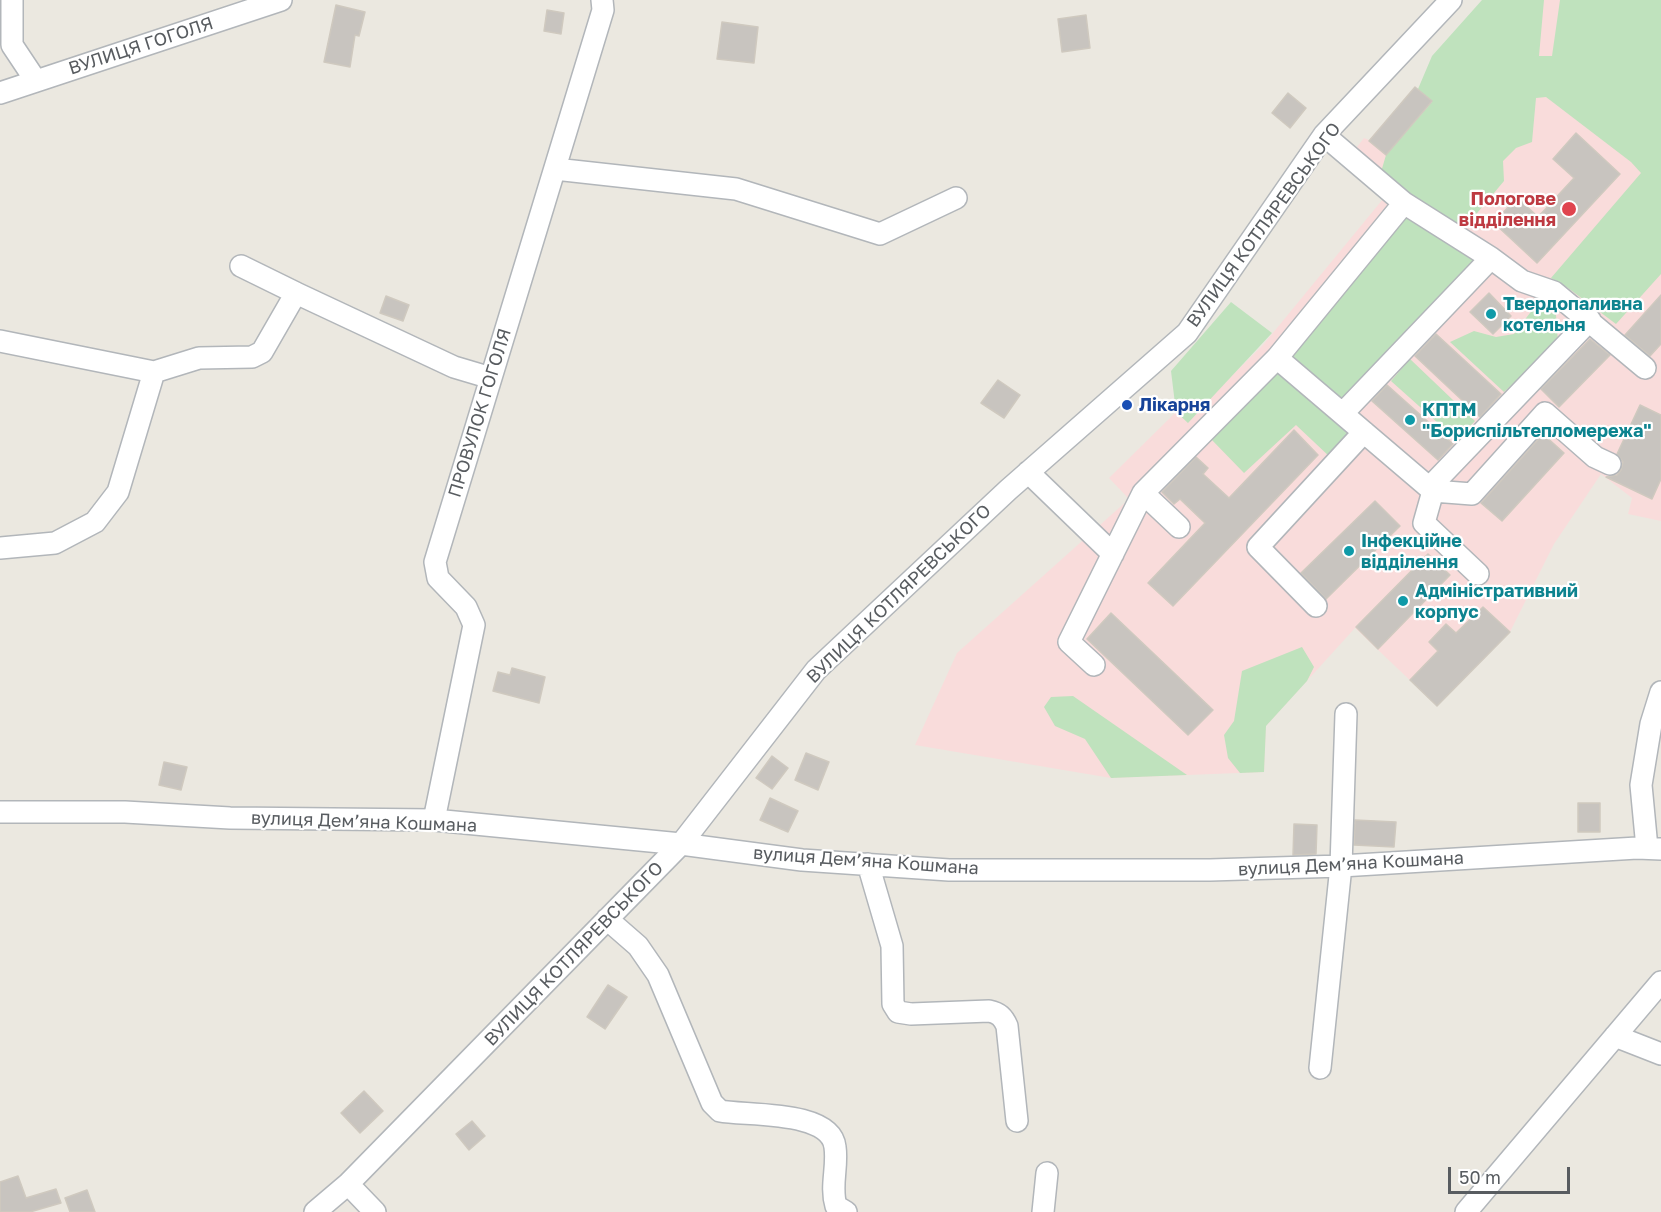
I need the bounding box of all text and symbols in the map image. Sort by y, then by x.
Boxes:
street label: ВУЛИЦЯ ГОГОЛЯ [66,12,216,80]
street label: ВУЛИЦЯ КОТЛЯРЕВСЬКОГО [1182,118,1346,332]
place label: Пологове відділення [1459,188,1556,230]
marker: Пологове відділення [1560,200,1578,218]
place label: Твердопаливна котельня [1503,293,1643,336]
marker: Твердопаливна котельня [1484,307,1498,321]
street label: ПРОВУЛОК ГОГОЛЯ [444,326,516,500]
place label: Лікарня [1139,394,1210,416]
marker: Лікарня [1120,398,1134,412]
place label: КПТМ "Бориспільтепломережа" [1422,399,1651,442]
marker: КПТМ "Бориспільтепломережа" [1403,413,1417,427]
street label: ВУЛИЦЯ КОТЛЯРЕВСЬКОГО [802,500,996,688]
place label: Інфекційне відділення [1361,530,1462,572]
marker: Інфекційне відділення [1342,544,1356,558]
place label: Адміністративний корпус [1415,580,1578,622]
marker: Адміністративний корпус [1396,594,1410,608]
street label: вулиця Демʼяна Кошмана [251,807,477,837]
street label: вулиця Демʼяна Кошмана [752,842,980,880]
street label: вулиця Демʼяна Кошмана [1237,847,1465,881]
street label: ВУЛИЦЯ КОТЛЯРЕВСЬКОГО [480,857,668,1051]
scale bar [1451,1155,1572,1193]
text: 50 m [1459,1166,1501,1188]

